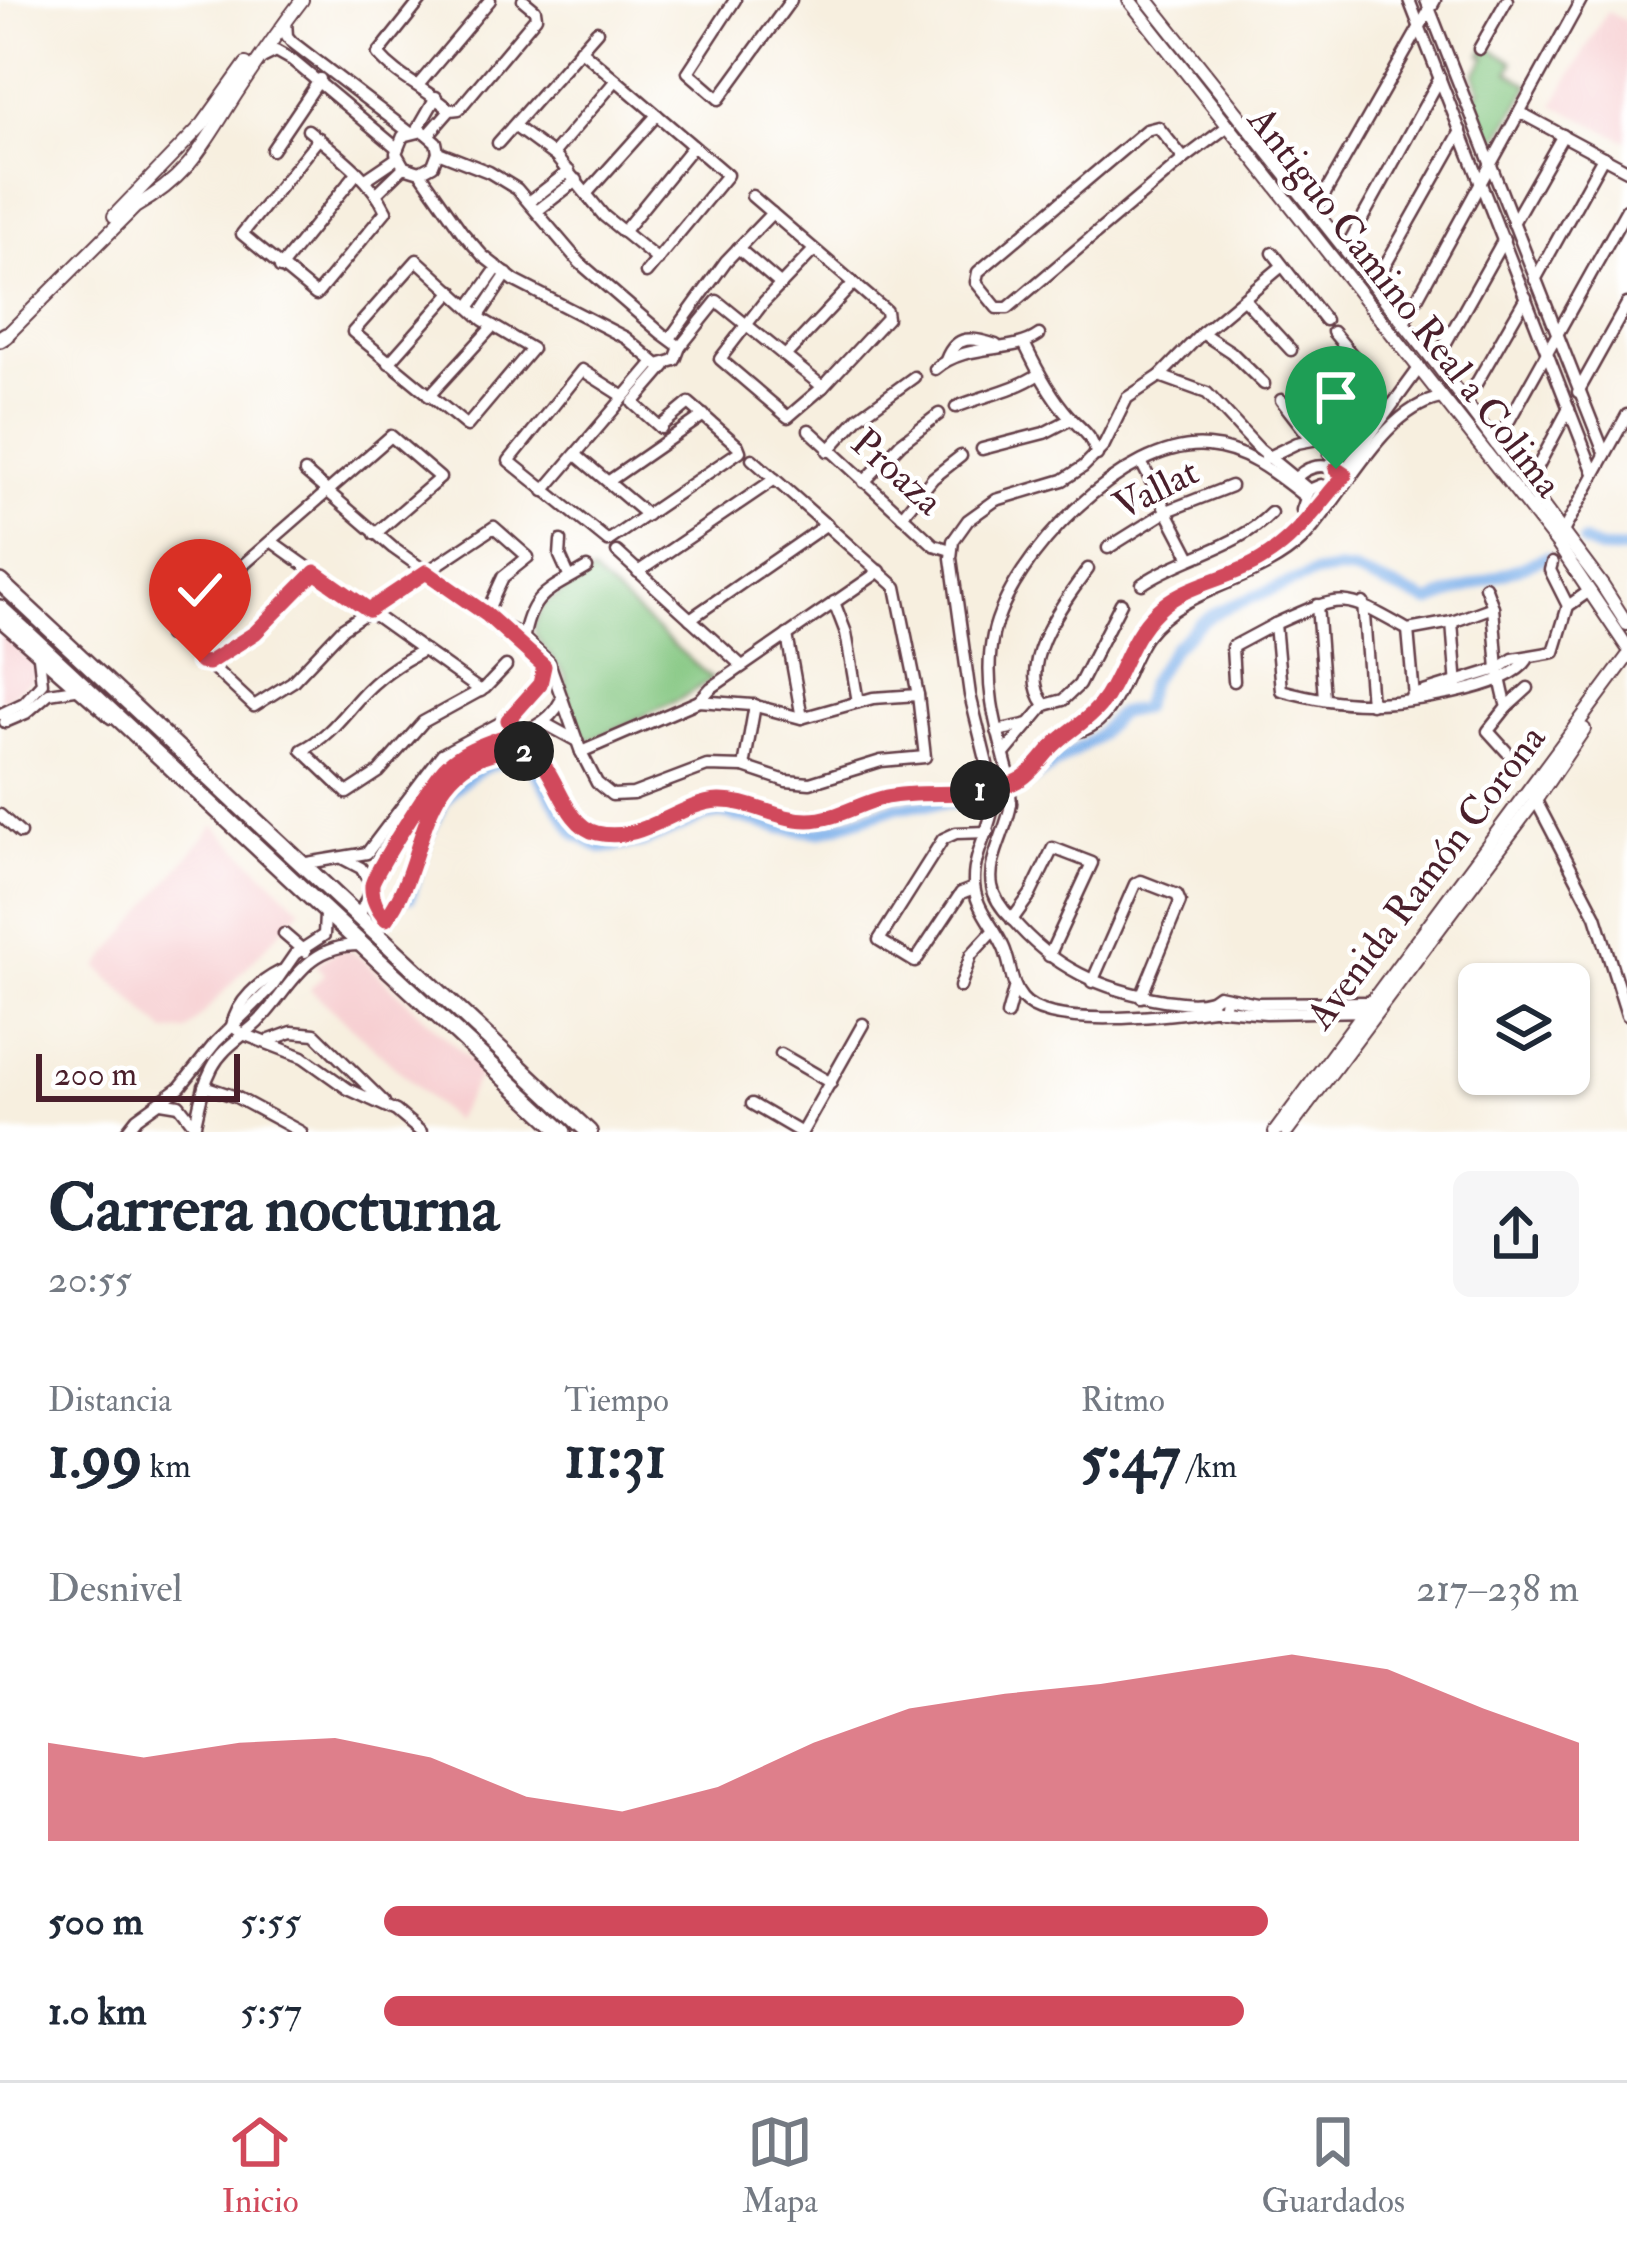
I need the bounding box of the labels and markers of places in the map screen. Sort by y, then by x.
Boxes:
pin [1285,346,1387,469]
pin [149,539,251,662]
pin: 2 [494,721,554,781]
pin: 1 [950,760,1010,820]

